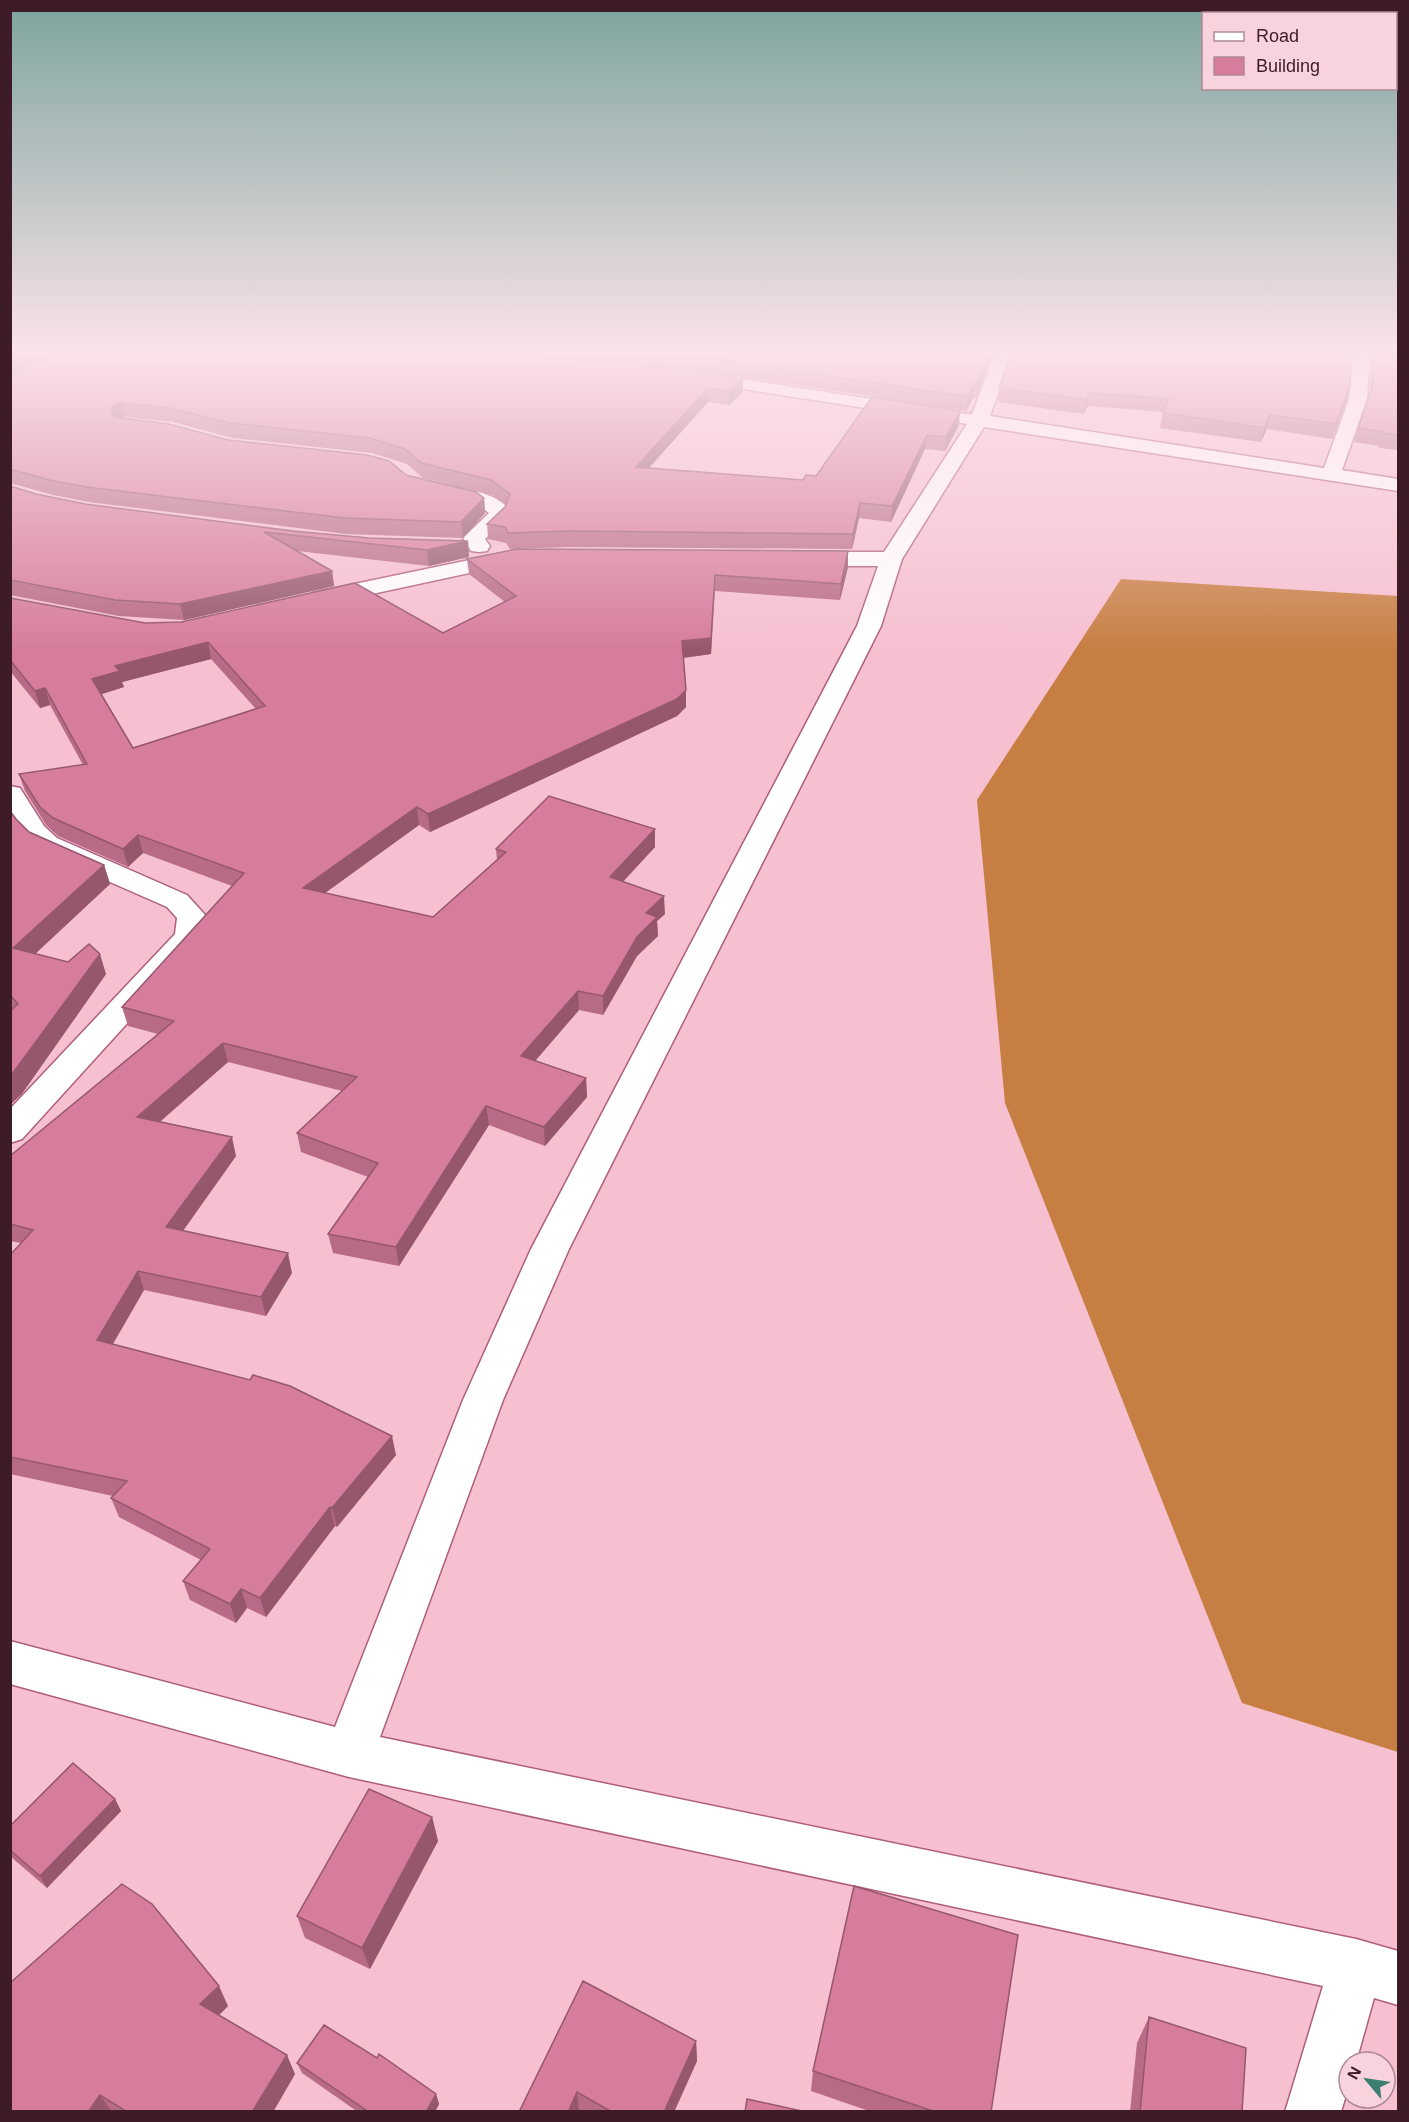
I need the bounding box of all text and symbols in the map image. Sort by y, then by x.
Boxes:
legend [1202,12,1397,90]
text: Road [1256,26,1299,46]
text: Building [1256,56,1320,76]
north arrow [1337,2050,1397,2110]
text: N [1344,2064,1365,2082]

